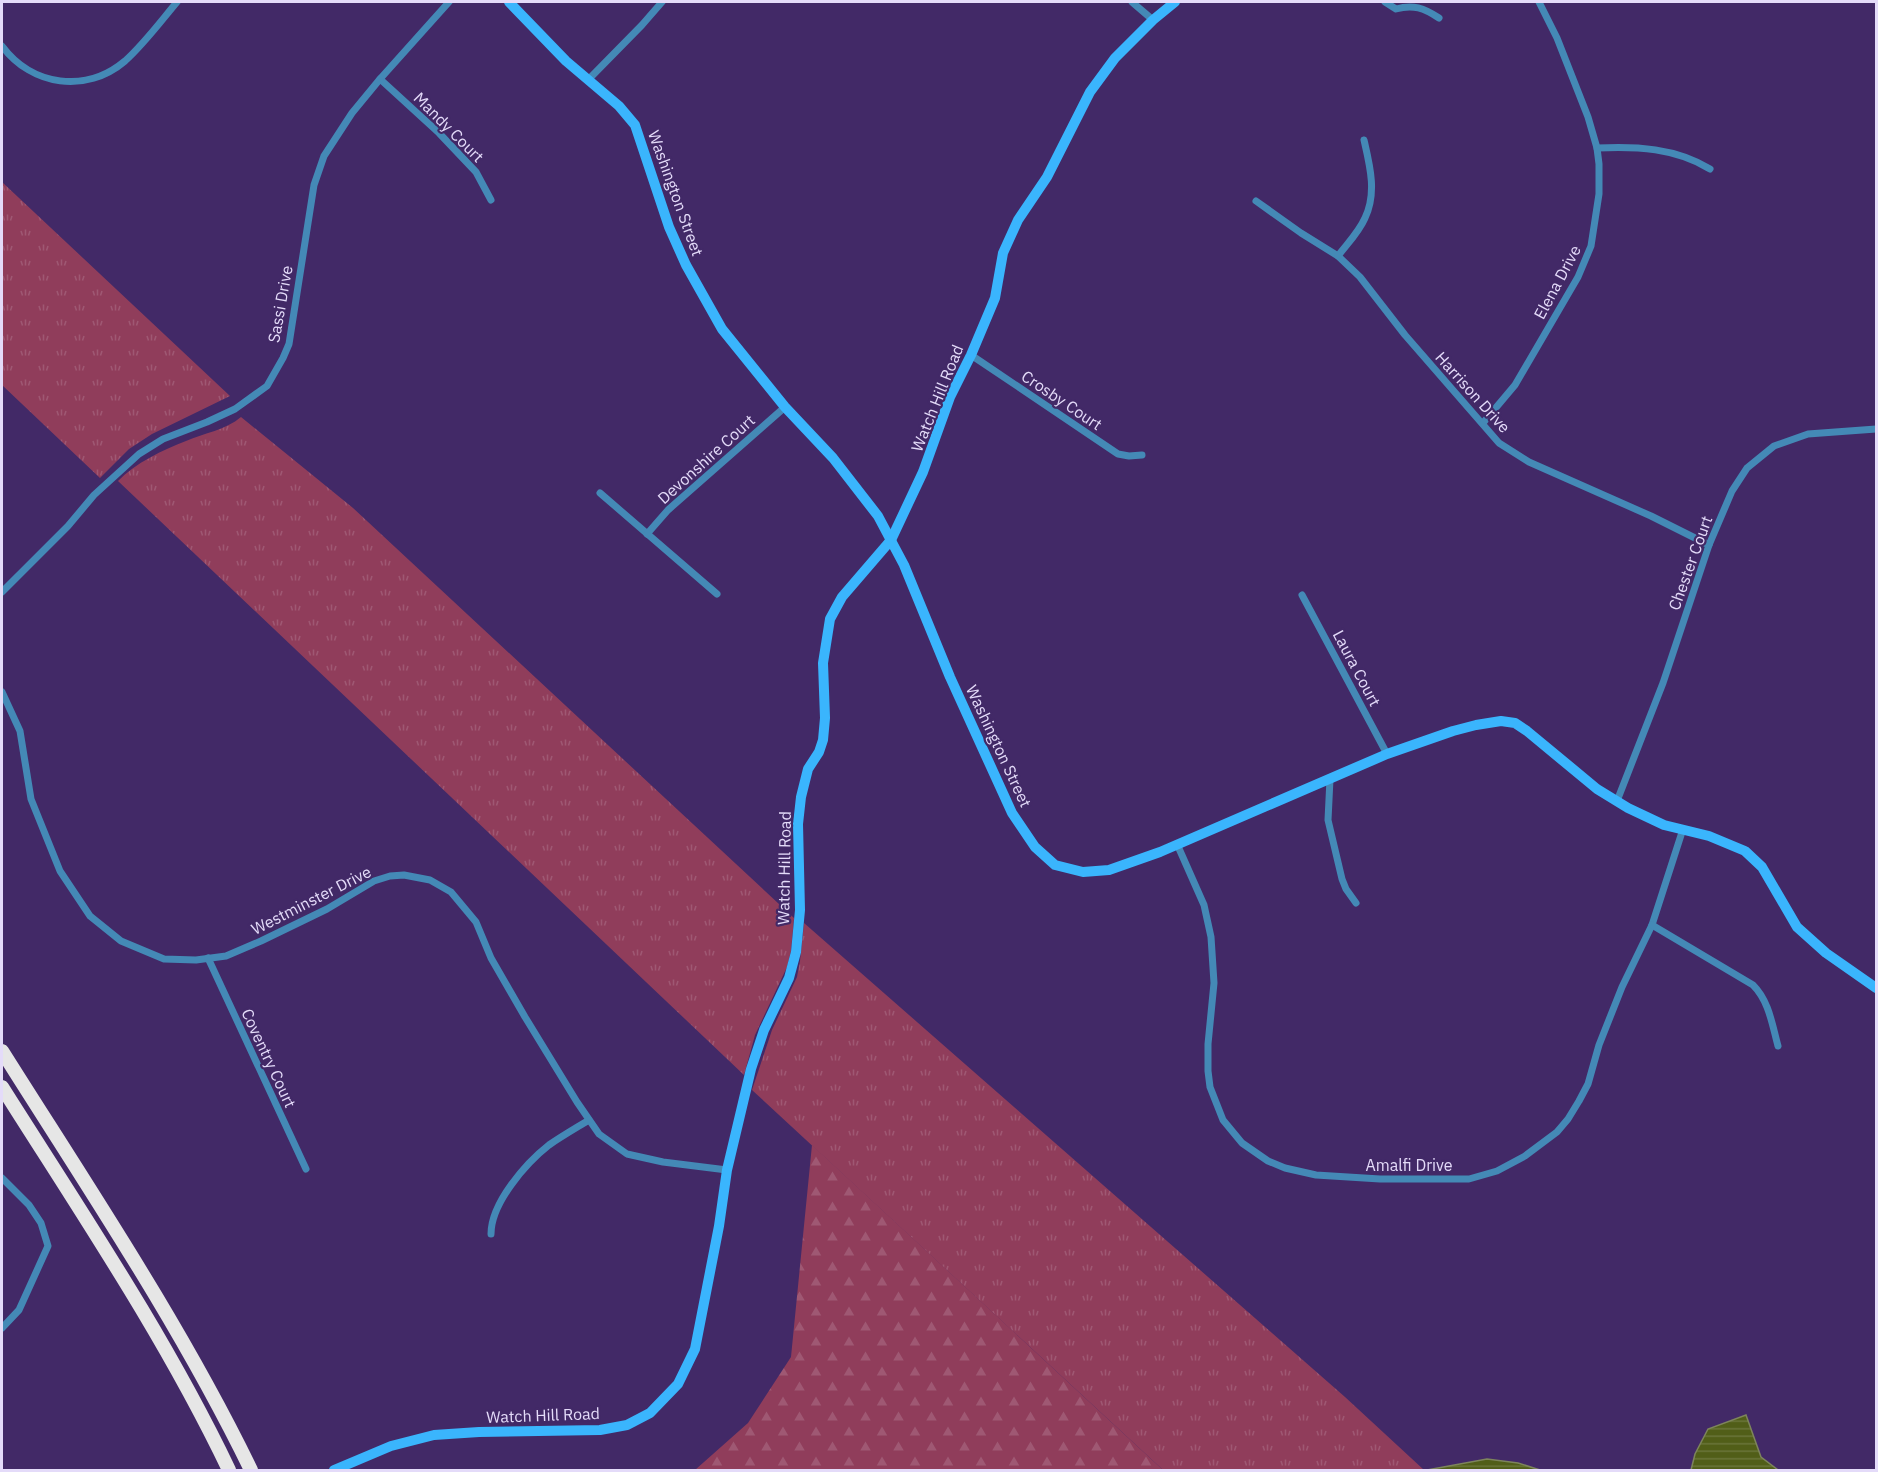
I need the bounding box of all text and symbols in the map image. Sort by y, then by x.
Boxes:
street label: Mandy Court [410,88,488,166]
street label: Washington Street [644,127,708,259]
street label: Elena Drive [1529,241,1585,322]
street label: Sassi Drive [263,264,297,344]
street label: Watch Hill Road [906,342,968,454]
street label: Harrison Drive [1431,347,1515,437]
street label: Crosby Court [1018,366,1106,434]
street label: Devonshire Court [653,410,759,508]
street label: Chester Court [1664,513,1716,613]
street label: Laura Court [1329,627,1385,709]
street label: Washington Street [962,682,1036,810]
street label: Watch Hill Road [773,811,795,925]
street label: Westminster Drive [248,861,375,939]
street label: Coventry Court [237,1005,301,1111]
street label: Amalfi Drive [1365,1155,1453,1175]
street label: Watch Hill Road [486,1403,600,1427]

